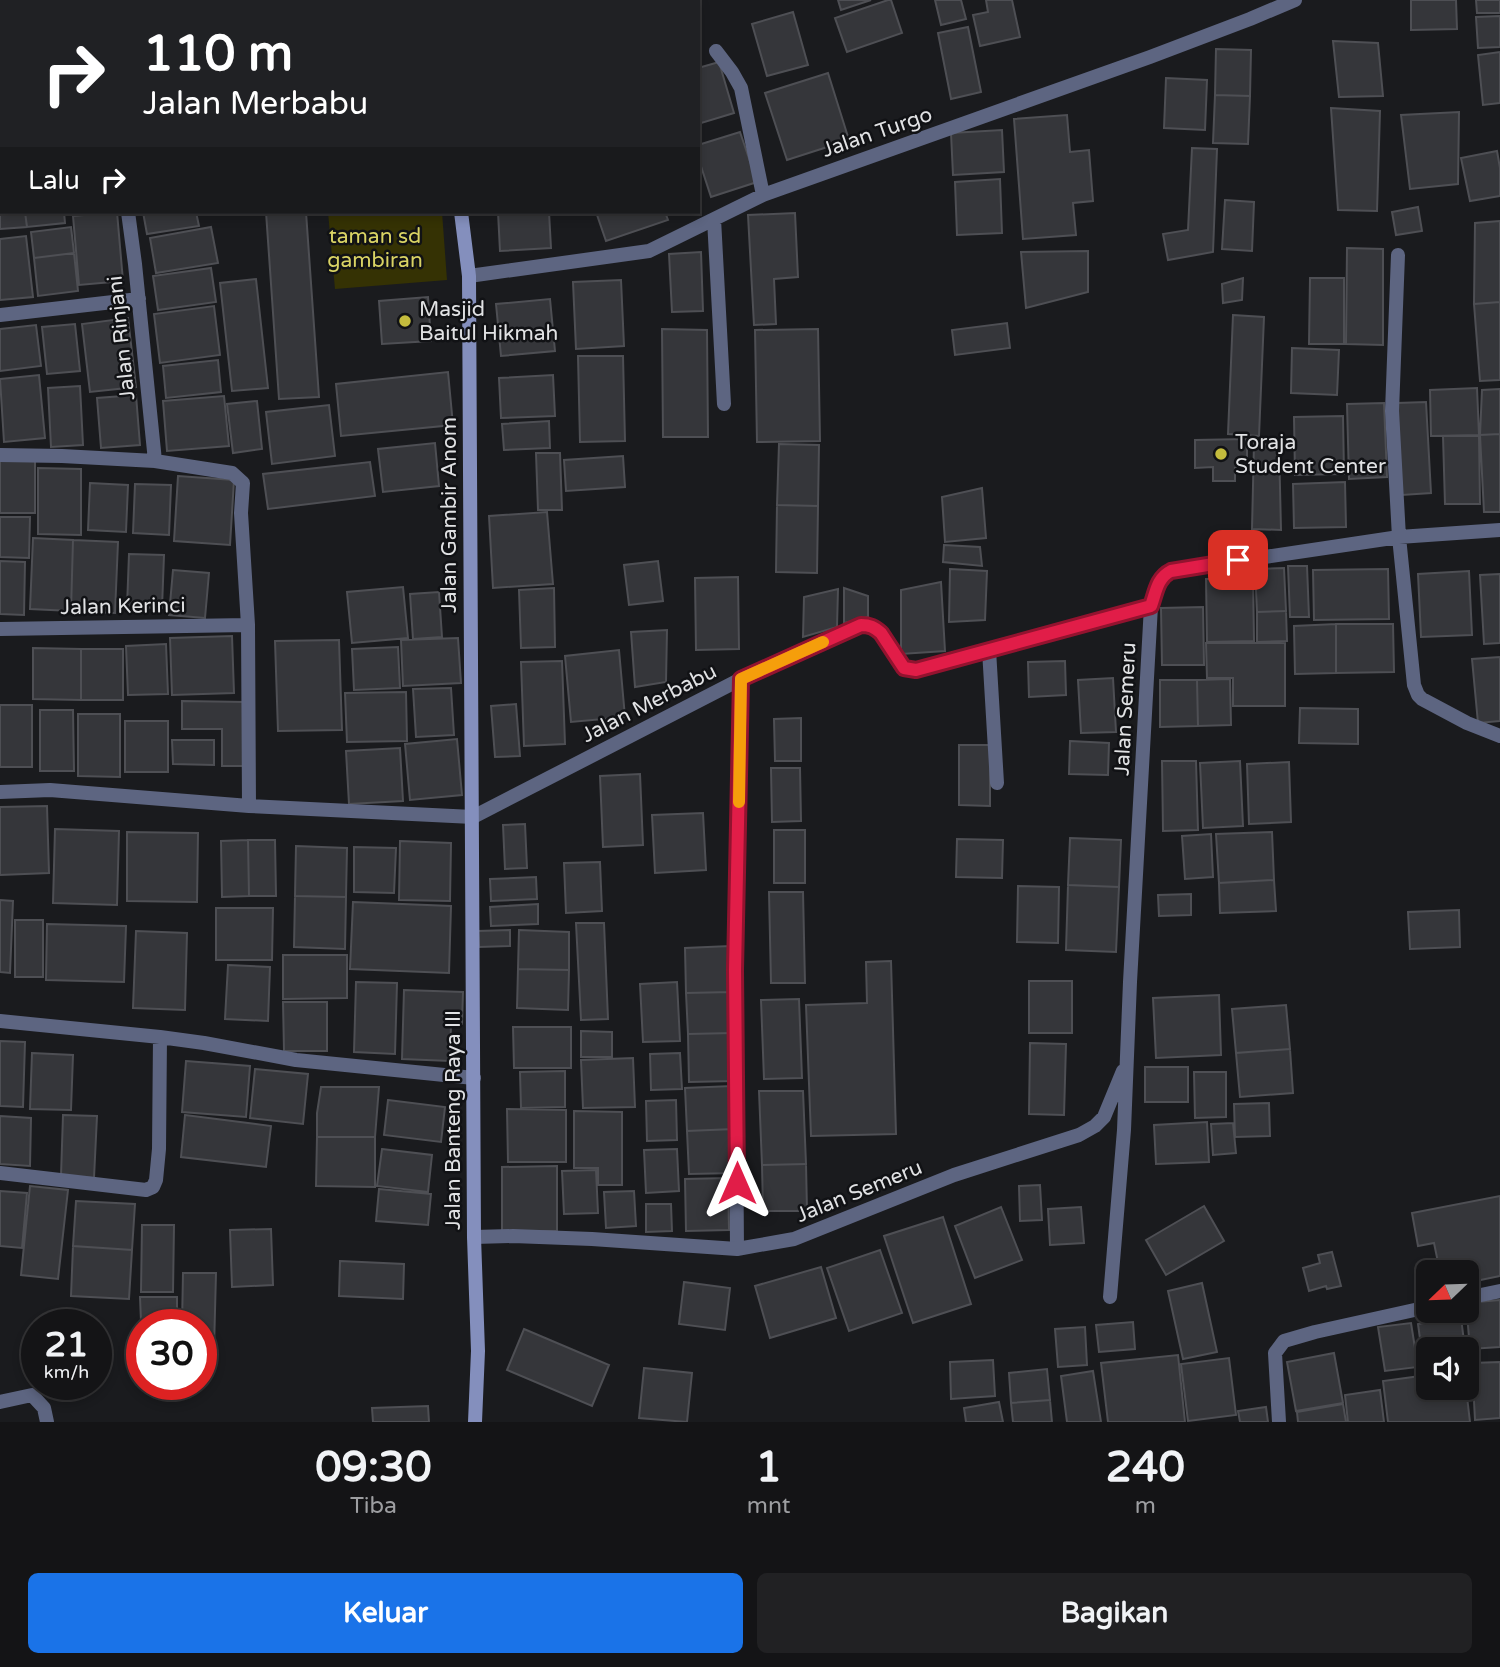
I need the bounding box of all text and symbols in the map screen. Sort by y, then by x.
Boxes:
text: 110 m [143,25,293,84]
icon: right [28,28,119,119]
text: Jalan Merbabu [143,85,368,123]
street label: Jalan Turgo [819,102,936,163]
icon: right [94,161,132,199]
text: Lalu [28,165,80,196]
park label: taman sd gambiran [327,224,423,273]
street label: Jalan Rinjani [103,274,140,401]
place label: Masjid Baitul Hikmah [419,297,558,346]
marker: Masjid Baitul Hikmah [397,313,413,329]
street label: Jalan Gambir Anom [437,417,462,613]
place label: Toraja Student Center [1235,430,1386,479]
marker: Toraja Student Center [1213,446,1229,462]
pin [1208,530,1268,590]
icon: arrive [1219,541,1257,579]
street label: Jalan Kerinci [60,593,186,620]
street label: Jalan Semeru [1110,642,1141,776]
street label: Jalan Merbabu [578,659,721,748]
street label: Jalan Banteng Raya III [441,1010,466,1230]
position arrow [700,1146,774,1220]
street label: Jalan Semeru [793,1155,926,1228]
north arrow [1416,1260,1479,1323]
map controls [1416,1260,1479,1400]
speed limit sign: 30 [126,1309,217,1400]
text: 21 [45,1324,88,1366]
button: sound [1416,1337,1479,1400]
text: km/h [44,1361,89,1383]
text: 09:30 [315,1442,432,1493]
text: 1 [755,1442,782,1493]
text: 240 [1106,1442,1185,1493]
text: Tiba [350,1492,397,1520]
text: mnt [747,1492,790,1520]
text: m [1135,1492,1156,1520]
button: Keluar [28,1573,743,1653]
button: Bagikan [757,1573,1472,1653]

